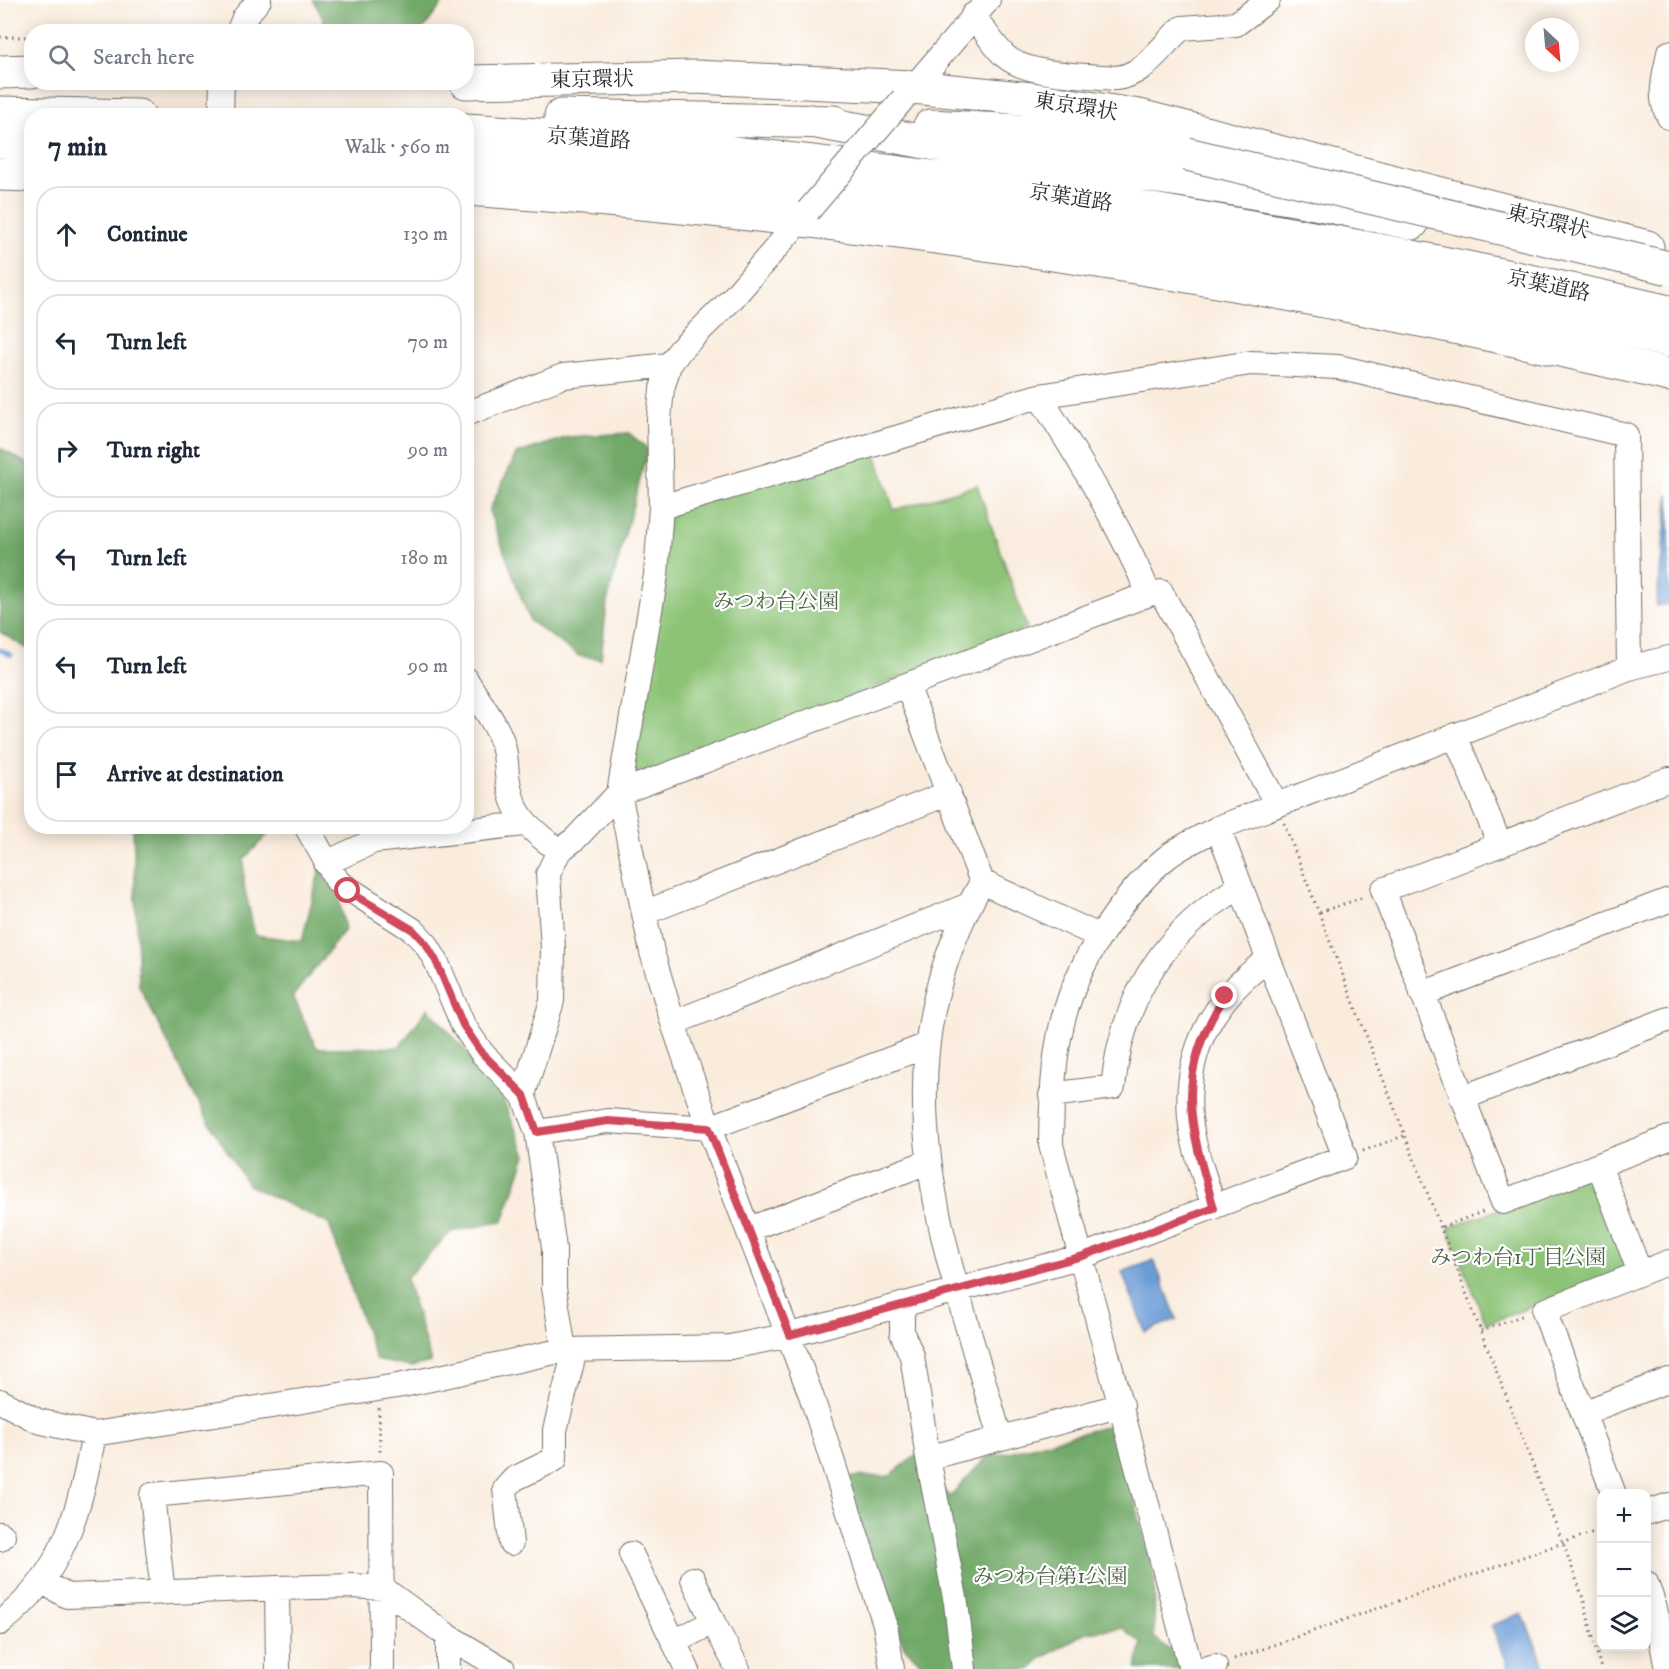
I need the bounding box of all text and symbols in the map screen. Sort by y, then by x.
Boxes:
north arrow [1525,18,1579,72]
search box [24,24,474,90]
icon: search [45,41,78,74]
text: Search here [93,44,195,71]
street label: 東京環状 [550,66,634,94]
street label: 東京環状 [1032,88,1119,126]
street label: 京葉道路 [546,123,632,155]
text: 7 min [48,131,107,164]
text: Walk · 560 m [345,135,450,160]
street label: 京葉道路 [1027,179,1114,217]
street label: 東京環状 [1504,199,1592,245]
icon: ahead [50,218,83,251]
text: Continue [107,221,188,248]
text: 130 m [403,222,448,247]
street label: 京葉道路 [1505,265,1593,307]
icon: left [50,326,83,359]
text: Turn left [107,329,187,356]
text: 70 m [407,330,448,355]
icon: right [50,434,83,467]
text: Turn right [107,437,200,464]
text: 90 m [408,438,448,463]
icon: left [50,542,83,575]
text: Turn left [107,545,187,572]
text: 180 m [401,546,448,571]
park label: みつわ台公園 [713,589,839,615]
icon: left [50,650,83,683]
text: Turn left [107,653,187,680]
text: 90 m [408,654,448,679]
icon: arrive [50,758,83,791]
text: Arrive at destination [107,761,284,788]
route start [334,877,360,903]
route end [1211,982,1237,1008]
park label: みつわ台1丁目公園 [1430,1245,1606,1271]
map controls [1597,1489,1651,1651]
button: + [1597,1489,1651,1543]
button: − [1597,1543,1651,1597]
park label: みつわ台第1公園 [973,1564,1127,1590]
button: layers [1597,1597,1651,1651]

